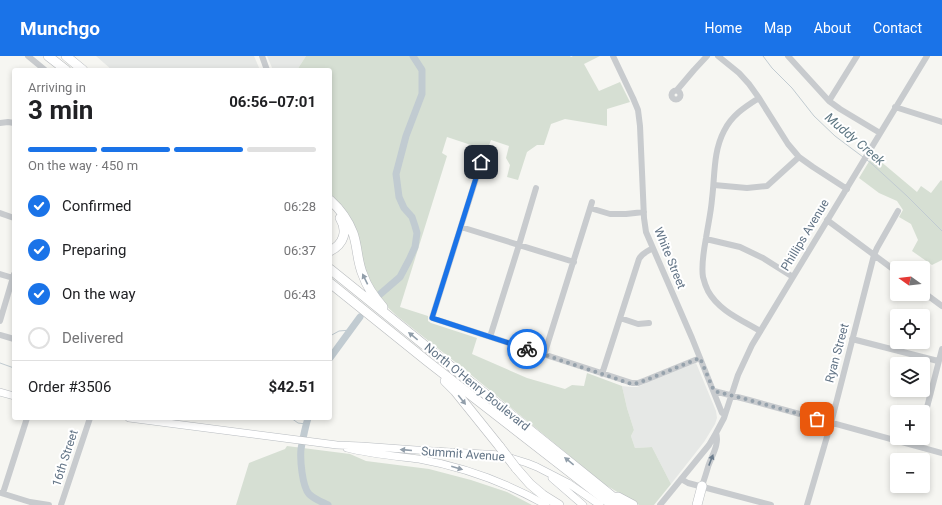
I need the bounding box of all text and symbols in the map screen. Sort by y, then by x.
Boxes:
text: Munchgo [20,17,100,40]
text: Home [704,20,742,36]
text: Map [764,20,792,36]
text: About [814,20,851,36]
text: Contact [873,20,922,36]
text: Arriving in [28,80,86,95]
text: 06:56–07:01 [229,93,316,111]
text: 3 min [28,95,93,125]
water label: Muddy Creek [822,110,888,169]
pin [464,145,498,179]
icon: home [470,151,492,173]
text: On the way · 450 m [28,158,138,173]
icon: check [28,195,50,217]
text: Confirmed [62,197,132,215]
street label: Phillips Avenue [778,197,832,273]
text: 06:28 [284,199,316,214]
street label: White Street [651,225,689,291]
icon: check [28,239,50,261]
text: Preparing [62,241,126,259]
text: 06:37 [284,243,316,258]
north arrow [890,261,930,301]
map controls [890,261,930,493]
one-way arrow [362,273,368,285]
icon: check [28,283,50,305]
text: On the way [62,285,136,303]
text: 06:43 [284,287,316,302]
button: locate [890,309,930,349]
street label: Ryan Street [822,322,852,384]
text: Delivered [62,329,124,347]
courier [507,329,547,369]
one-way arrow [407,332,418,340]
icon: bike [516,338,538,360]
street label: North O'Henry Boulevard [422,340,532,434]
button: layers [890,357,930,397]
text: Order #3506 [28,378,111,396]
text: $42.51 [269,378,316,396]
one-way arrow [458,395,467,406]
pin [800,402,834,436]
button: + [890,405,930,445]
icon: bag [806,408,828,430]
street label: 16th Street [49,428,81,488]
street label: Summit Avenue [421,444,505,464]
one-way arrow [400,446,412,453]
one-way arrow [708,453,714,465]
button: − [890,453,930,493]
one-way arrow [563,457,574,465]
one-way arrow [452,465,464,471]

